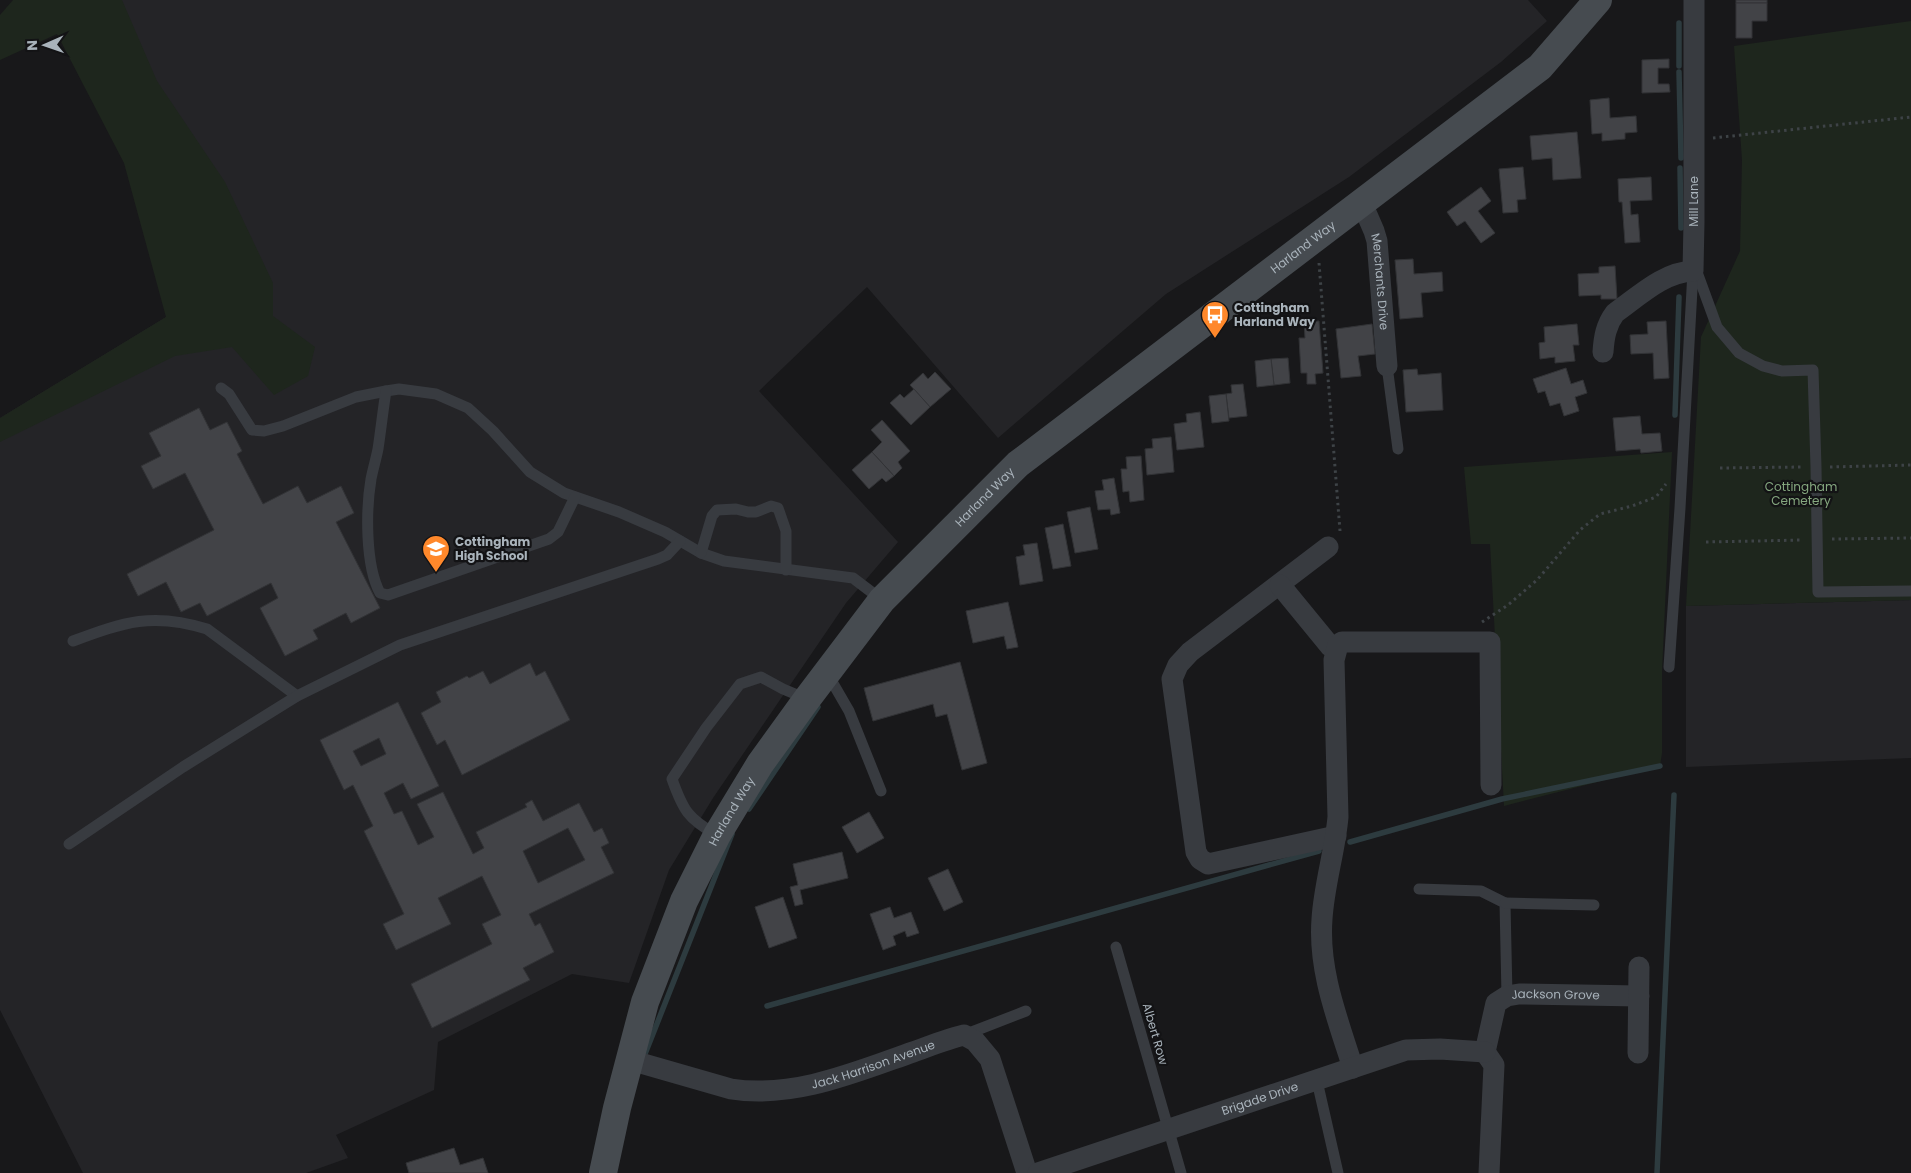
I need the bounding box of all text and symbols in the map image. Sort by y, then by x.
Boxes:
north arrow [20,20,70,70]
text: N [22,40,42,51]
street label: Mill Lane [1685,176,1702,227]
street label: Harland Way [1267,216,1339,277]
street label: Merchants Drive [1367,231,1393,331]
place label: Cottingham Harland Way [1234,299,1315,330]
bus stop icon: Cottingham Harland Way [1200,300,1230,339]
street label: Harland Way [951,463,1018,530]
park label: Cottingham Cemetery [1765,478,1837,509]
place label: Cottingham High School [455,533,531,564]
school or university icon: Cottingham High School [421,534,451,573]
street label: Harland Way [704,773,758,848]
street label: Jackson Grove [1510,985,1600,1003]
street label: Albert Row [1139,1001,1172,1067]
street label: Jack Harrison Avenue [810,1036,937,1093]
street label: Brigade Drive [1219,1078,1300,1119]

